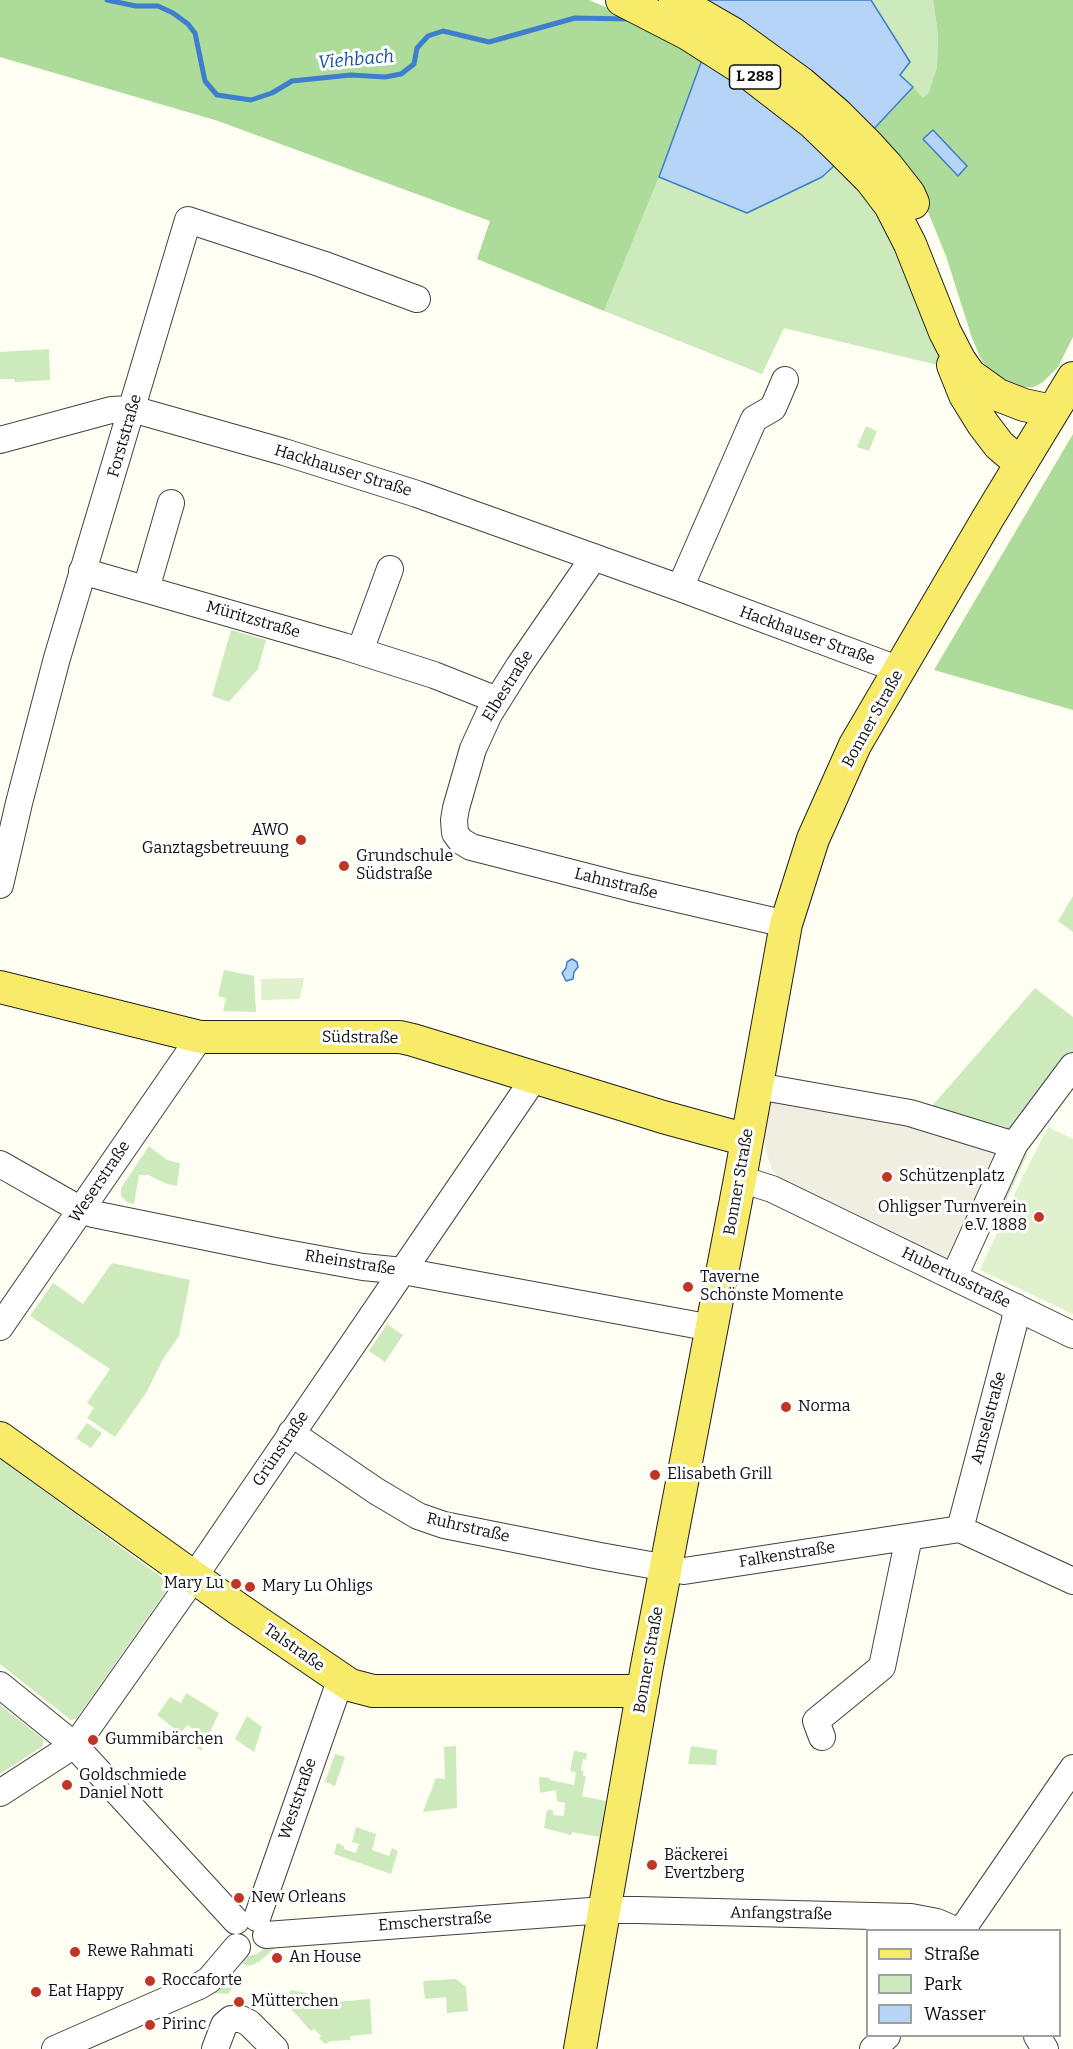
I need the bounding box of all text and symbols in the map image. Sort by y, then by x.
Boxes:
water label: Viehbach [317,46,395,74]
road number: L 288 [730,65,780,89]
street label: Forststraße [104,392,146,480]
street label: Hackhauser Straße [272,441,414,501]
street label: Müritzstraße [204,597,302,643]
street label: Hackhauser Straße [737,603,877,669]
street label: Elbestraße [479,647,537,725]
street label: Bonner Straße [838,667,908,771]
place label: AWO Ganztagsbetreuung [142,821,289,859]
marker: AWO Ganztagsbetreuung [294,833,308,847]
place label: Grundschule Südstraße [356,847,453,885]
marker: Grundschule Südstraße [337,859,351,873]
street label: Lahnstraße [572,864,660,904]
street label: Südstraße [322,1028,398,1048]
street label: Bonner Straße [720,1127,758,1237]
street label: Weserstraße [65,1137,135,1227]
place label: Schützenplatz [899,1167,1005,1187]
marker: Schützenplatz [880,1170,894,1184]
place label: Ohligser Turnverein e.V. 1888 [878,1198,1027,1236]
marker: Ohligser Turnverein e.V. 1888 [1032,1210,1046,1224]
street label: Hubertusstraße [898,1243,1014,1313]
street label: Rheinstraße [303,1246,397,1280]
place label: Taverne Schönste Momente [700,1268,843,1306]
marker: Taverne Schönste Momente [681,1280,695,1294]
street label: Amselstraße [967,1370,1011,1466]
place label: Norma [798,1397,850,1417]
marker: Norma [779,1400,793,1414]
street label: Grünstraße [249,1408,313,1490]
place label: Elisabeth Grill [667,1465,772,1485]
marker: Elisabeth Grill [648,1468,662,1482]
street label: Ruhrstraße [425,1509,511,1547]
street label: Falkenstraße [738,1538,836,1572]
place label: Mary Lu [164,1574,224,1594]
marker: Mary Lu [229,1577,243,1591]
place label: Mary Lu Ohligs [262,1577,373,1597]
marker: Mary Lu Ohligs [243,1580,257,1594]
street label: Bonner Straße [630,1605,668,1715]
street label: Talstraße [260,1620,328,1676]
place label: Gummibärchen [105,1730,223,1750]
marker: Gummibärchen [86,1733,100,1747]
street label: Weststraße [275,1756,321,1842]
place label: Goldschmiede Daniel Nott [79,1766,187,1804]
marker: Goldschmiede Daniel Nott [60,1778,74,1792]
place label: Bäckerei Evertzberg [664,1846,745,1884]
marker: Bäckerei Evertzberg [645,1858,659,1872]
place label: New Orleans [251,1888,346,1908]
marker: New Orleans [232,1891,246,1905]
street label: Anfangstraße [730,1904,832,1924]
street label: Emscherstraße [378,1908,492,1936]
legend [866,1929,1061,2037]
place label: Rewe Rahmati [87,1942,194,1962]
text: Straße [924,1943,980,1965]
marker: Rewe Rahmati [68,1945,82,1959]
place label: An House [289,1948,361,1968]
marker: An House [270,1951,284,1965]
place label: Roccaforte [162,1971,242,1991]
text: Park [924,1973,962,1995]
marker: Roccaforte [143,1974,157,1988]
place label: Eat Happy [48,1982,124,2002]
marker: Eat Happy [29,1985,43,1999]
place label: Mütterchen [251,1992,339,2012]
marker: Mütterchen [232,1995,246,2009]
text: Wasser [924,2003,986,2025]
place label: Pirinc [162,2015,206,2035]
marker: Pirinc [143,2018,157,2032]

